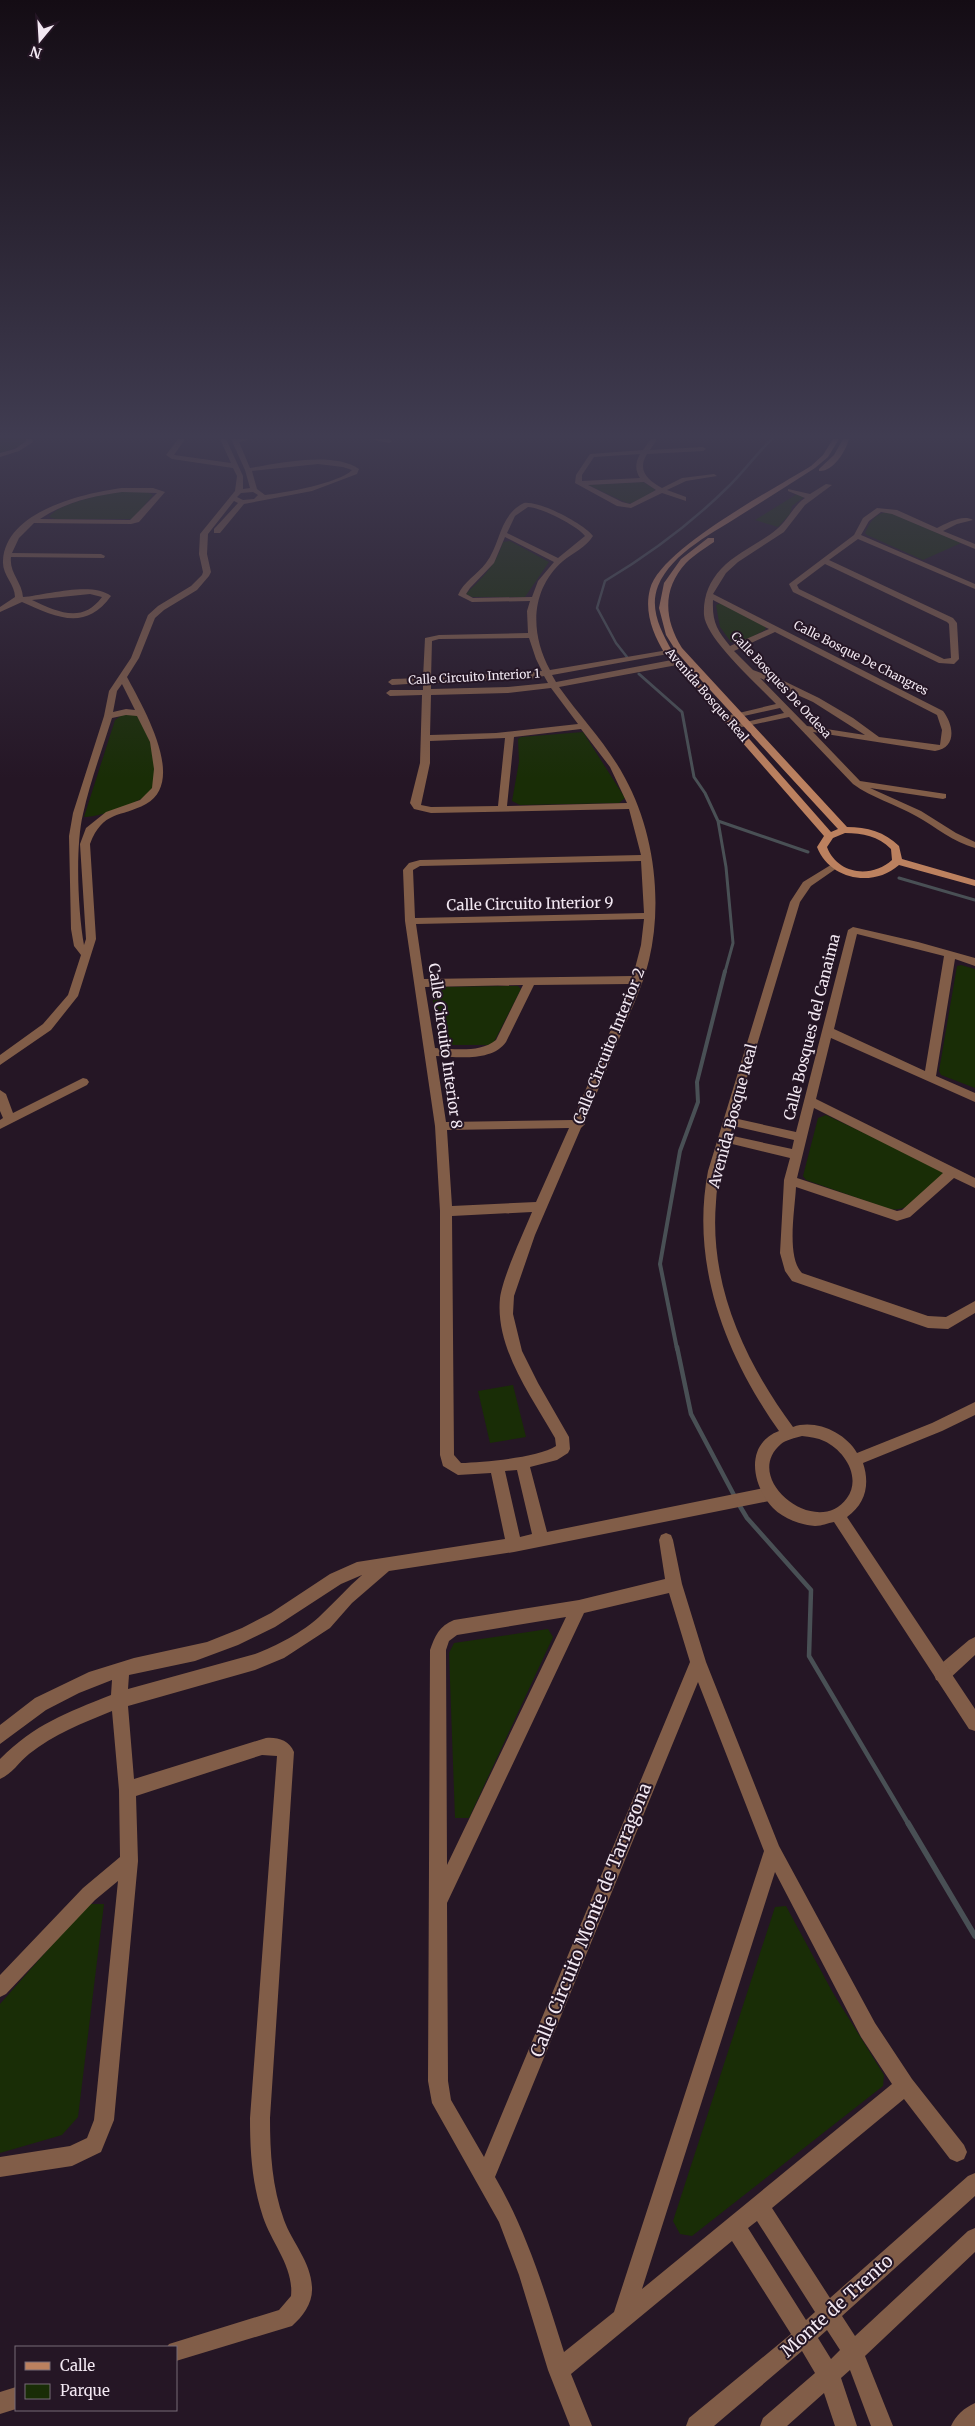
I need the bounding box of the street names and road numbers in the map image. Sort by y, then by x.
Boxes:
street label: Calle Bosque De Changres [791,617,931,698]
street label: Calle Bosques De Ordesa [728,628,835,741]
street label: Avenida Bosque Real [662,644,752,745]
street label: Calle Circuito Interior 1 [408,666,541,687]
street label: Calle Circuito Interior 9 [446,893,614,914]
street label: Calle Bosques del Canaima [779,932,844,1122]
street label: Calle Circuito Interior 8 [424,962,467,1130]
street label: Calle Circuito Interior 2 [568,965,649,1127]
street label: Avenida Bosque Real [704,1041,761,1191]
street label: Calle Circuito Monte de Tarragona [525,1779,656,2060]
street label: Monte de Trento [776,2249,898,2362]

